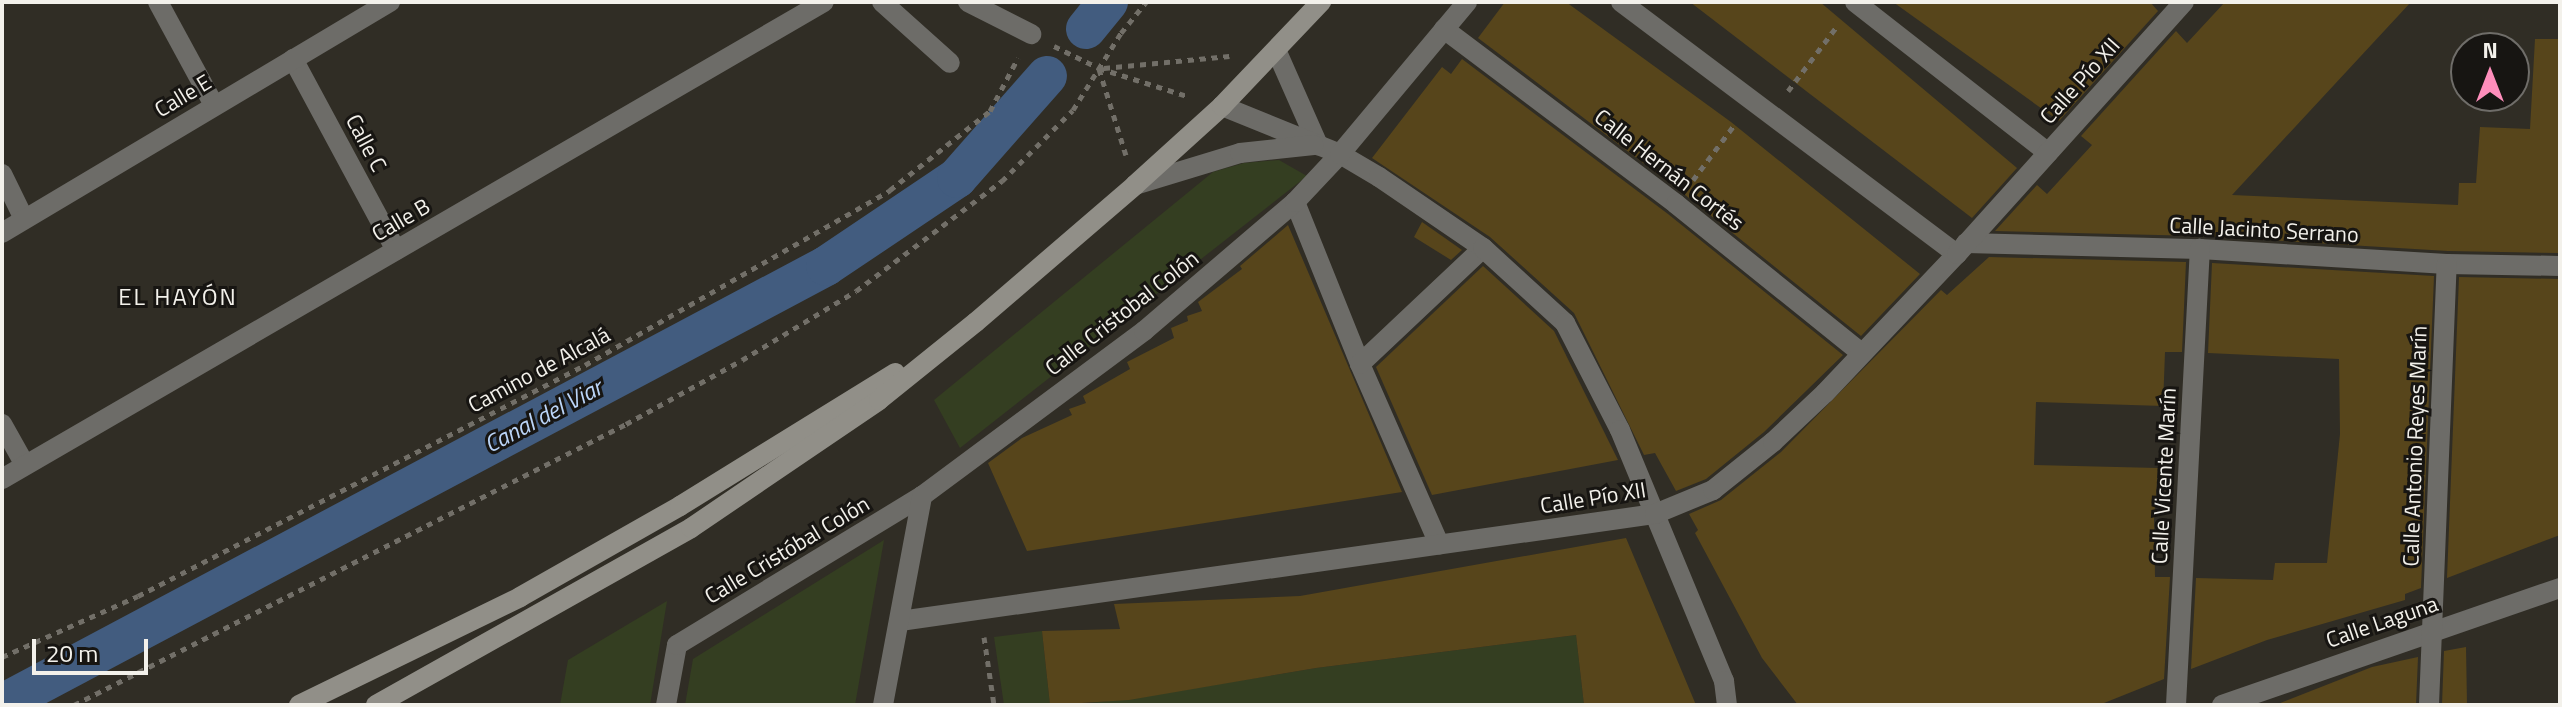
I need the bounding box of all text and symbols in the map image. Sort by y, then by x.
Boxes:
north arrow [2450,32,2530,112]
street label: Calle Pío XII [2035,33,2125,129]
text: N [2482,33,2498,67]
street label: Calle E [150,69,216,123]
street label: Calle Hernán Cortés [1589,104,1749,236]
street label: Calle C [340,110,392,176]
street label: Calle B [367,193,435,247]
street label: Calle Jacinto Serrano [2169,212,2359,248]
street label: Calle Cristobal Colón [1040,245,1204,381]
district label: EL HAYÓN [118,283,238,311]
street label: Camino de Alcalá [464,321,614,419]
street label: Calle Antonio Reyes Marín [2398,325,2432,567]
water label: Canal del Viar [479,373,607,459]
street label: Calle Vicente Marín [2146,387,2182,565]
street label: Calle Pío XII [1538,477,1648,519]
street label: Calle Cristóbal Colón [700,490,874,610]
street label: Calle Laguna [2323,591,2441,653]
scale bar [36,623,152,673]
text: 20 m [46,635,98,671]

